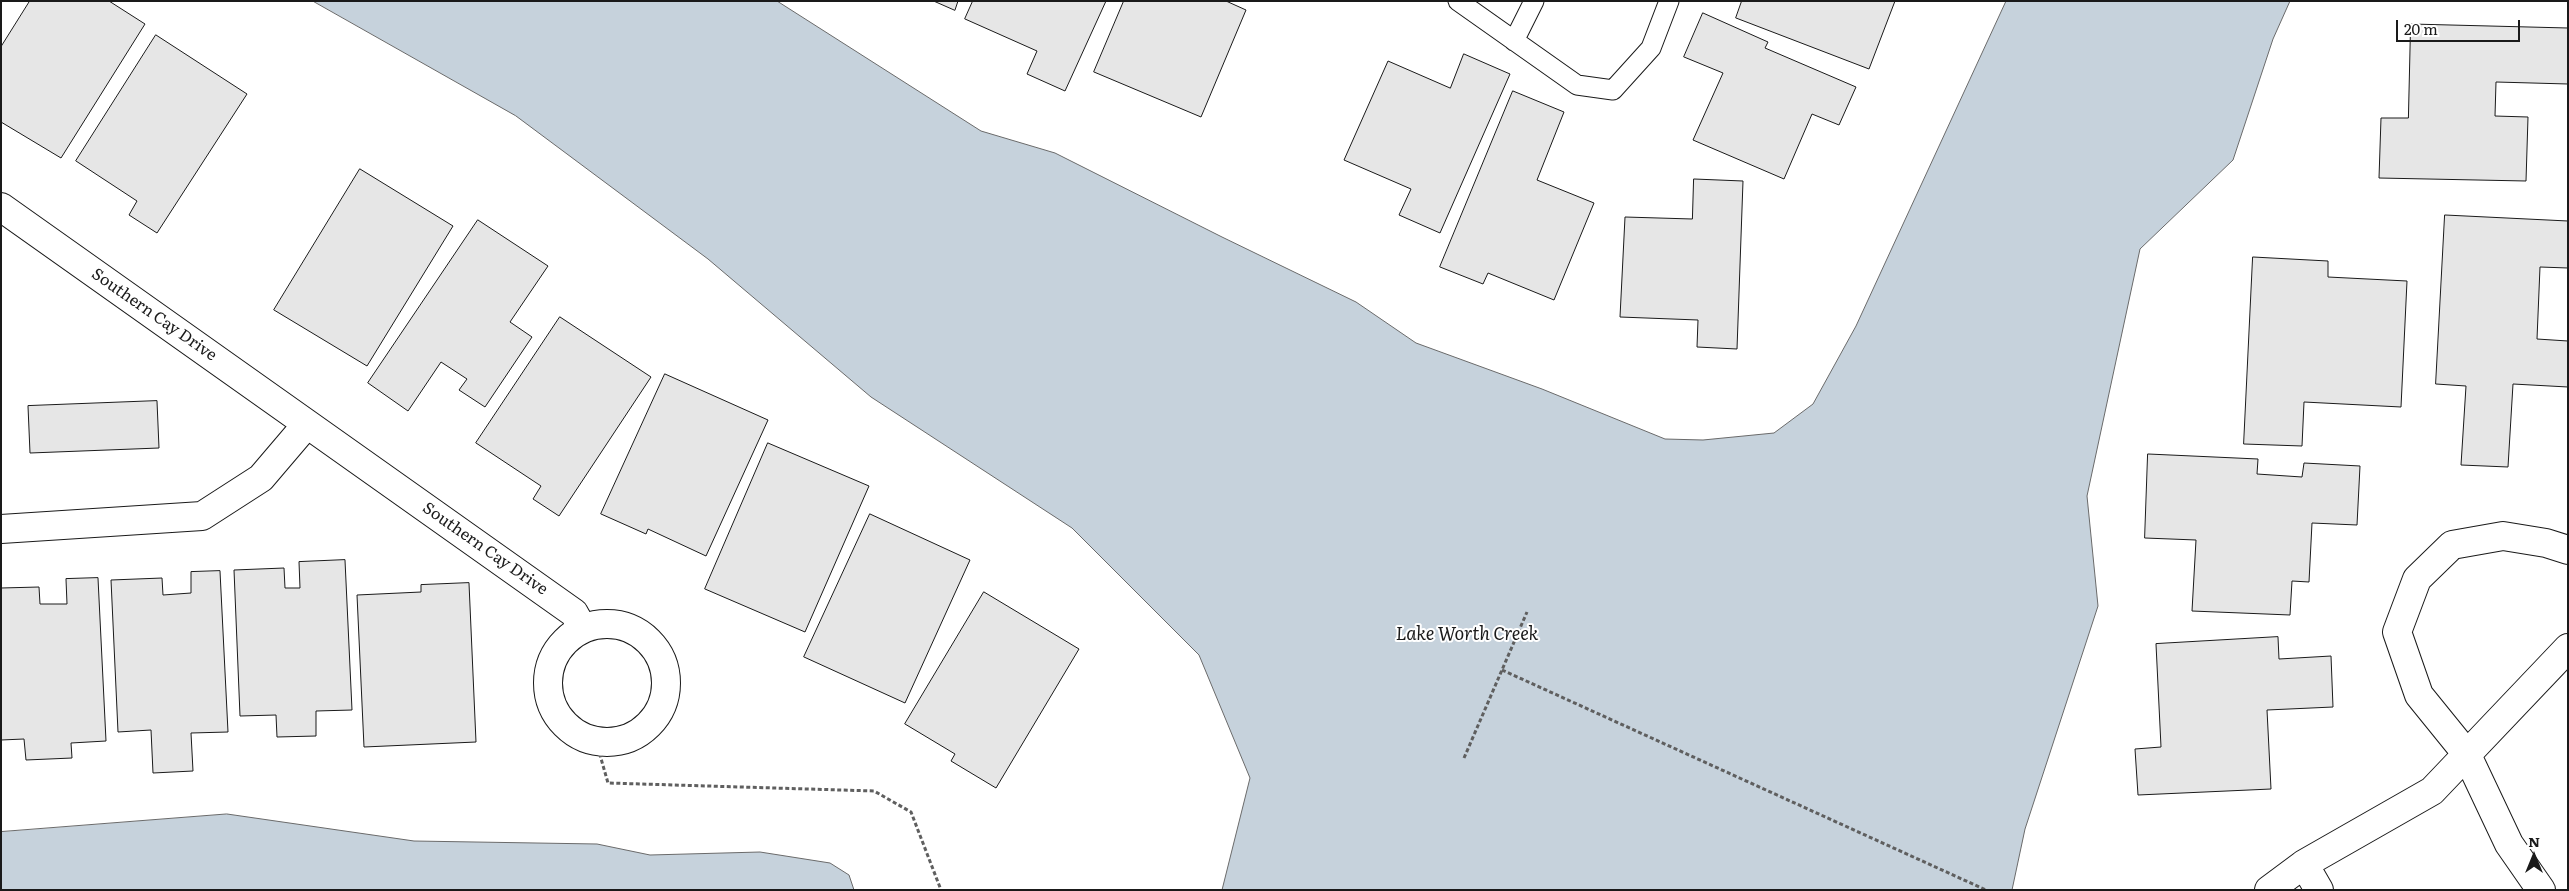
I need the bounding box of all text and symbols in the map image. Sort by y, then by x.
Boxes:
scale bar [2399,10,2523,42]
text: 20 m [2404,17,2438,40]
street label: Southern Cay Drive [88,265,220,365]
street label: Southern Cay Drive [419,499,551,599]
water label: Lake Worth Creek [1396,624,1538,646]
north arrow [2509,831,2559,881]
text: N [2528,831,2540,851]

